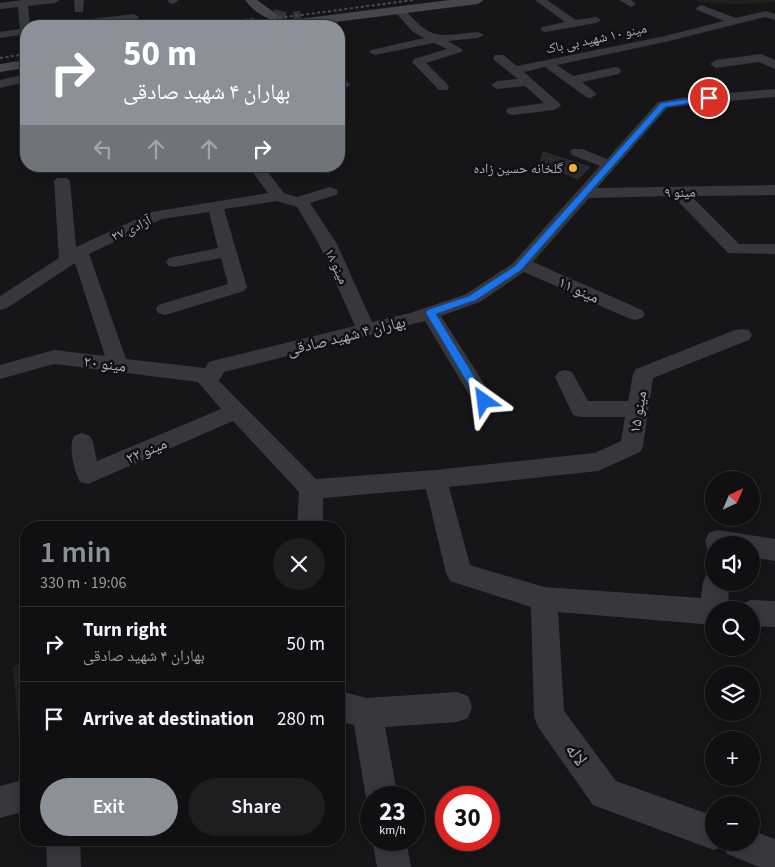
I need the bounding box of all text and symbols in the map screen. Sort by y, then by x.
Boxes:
street label: مینو ۱۰ شهید بی باک [544,18,649,59]
text: 50 m [123,29,197,79]
icon: right [40,40,105,105]
text: بهاران ۴ شهید صادقی [123,76,290,108]
pin [688,77,730,119]
icon: arrive [695,84,723,112]
icon: left [89,135,117,163]
icon: ahead [142,135,170,163]
icon: ahead [195,135,223,163]
icon: right [248,135,276,163]
place label: گلخانه حسین زاده [473,159,563,179]
marker: گلخانه حسین زاده [567,162,579,174]
street label: مینو ۹ [664,183,696,203]
street label: آزادی ۲۷ [108,211,155,247]
street label: مینو ۱۸ [319,245,353,288]
street label: مینو ۱۱ [555,271,603,309]
street label: بهاران ۴ شهید صادقی [285,311,408,361]
street label: مینو ۲۰ [82,350,127,378]
position arrow [457,374,509,426]
street label: مینو ۱۵ [624,389,652,435]
street label: مینو ۲۲ [122,432,170,469]
north arrow [705,471,760,526]
map controls [705,471,760,851]
text: 1 min [40,531,111,574]
button: sound [705,536,760,591]
button: close [273,538,325,590]
text: 330 m · 19:06 [40,572,127,594]
button: search [705,601,760,656]
text: Turn right [83,617,167,644]
icon: right [40,630,68,658]
text: 50 m [287,631,325,658]
text: بهاران ۴ شهید صادقی [83,645,205,667]
button: layers [705,666,760,721]
icon: arrive [40,705,68,733]
text: Arrive at destination [83,706,254,733]
text: 280 m [277,706,325,733]
button: + [705,731,760,786]
street label: لاله [558,738,593,772]
button: Exit [40,778,178,836]
button: Share [188,778,325,836]
speed limit sign: 30 [435,786,500,851]
text: 23 [379,794,406,830]
button: − [705,796,760,851]
text: km/h [379,822,406,839]

